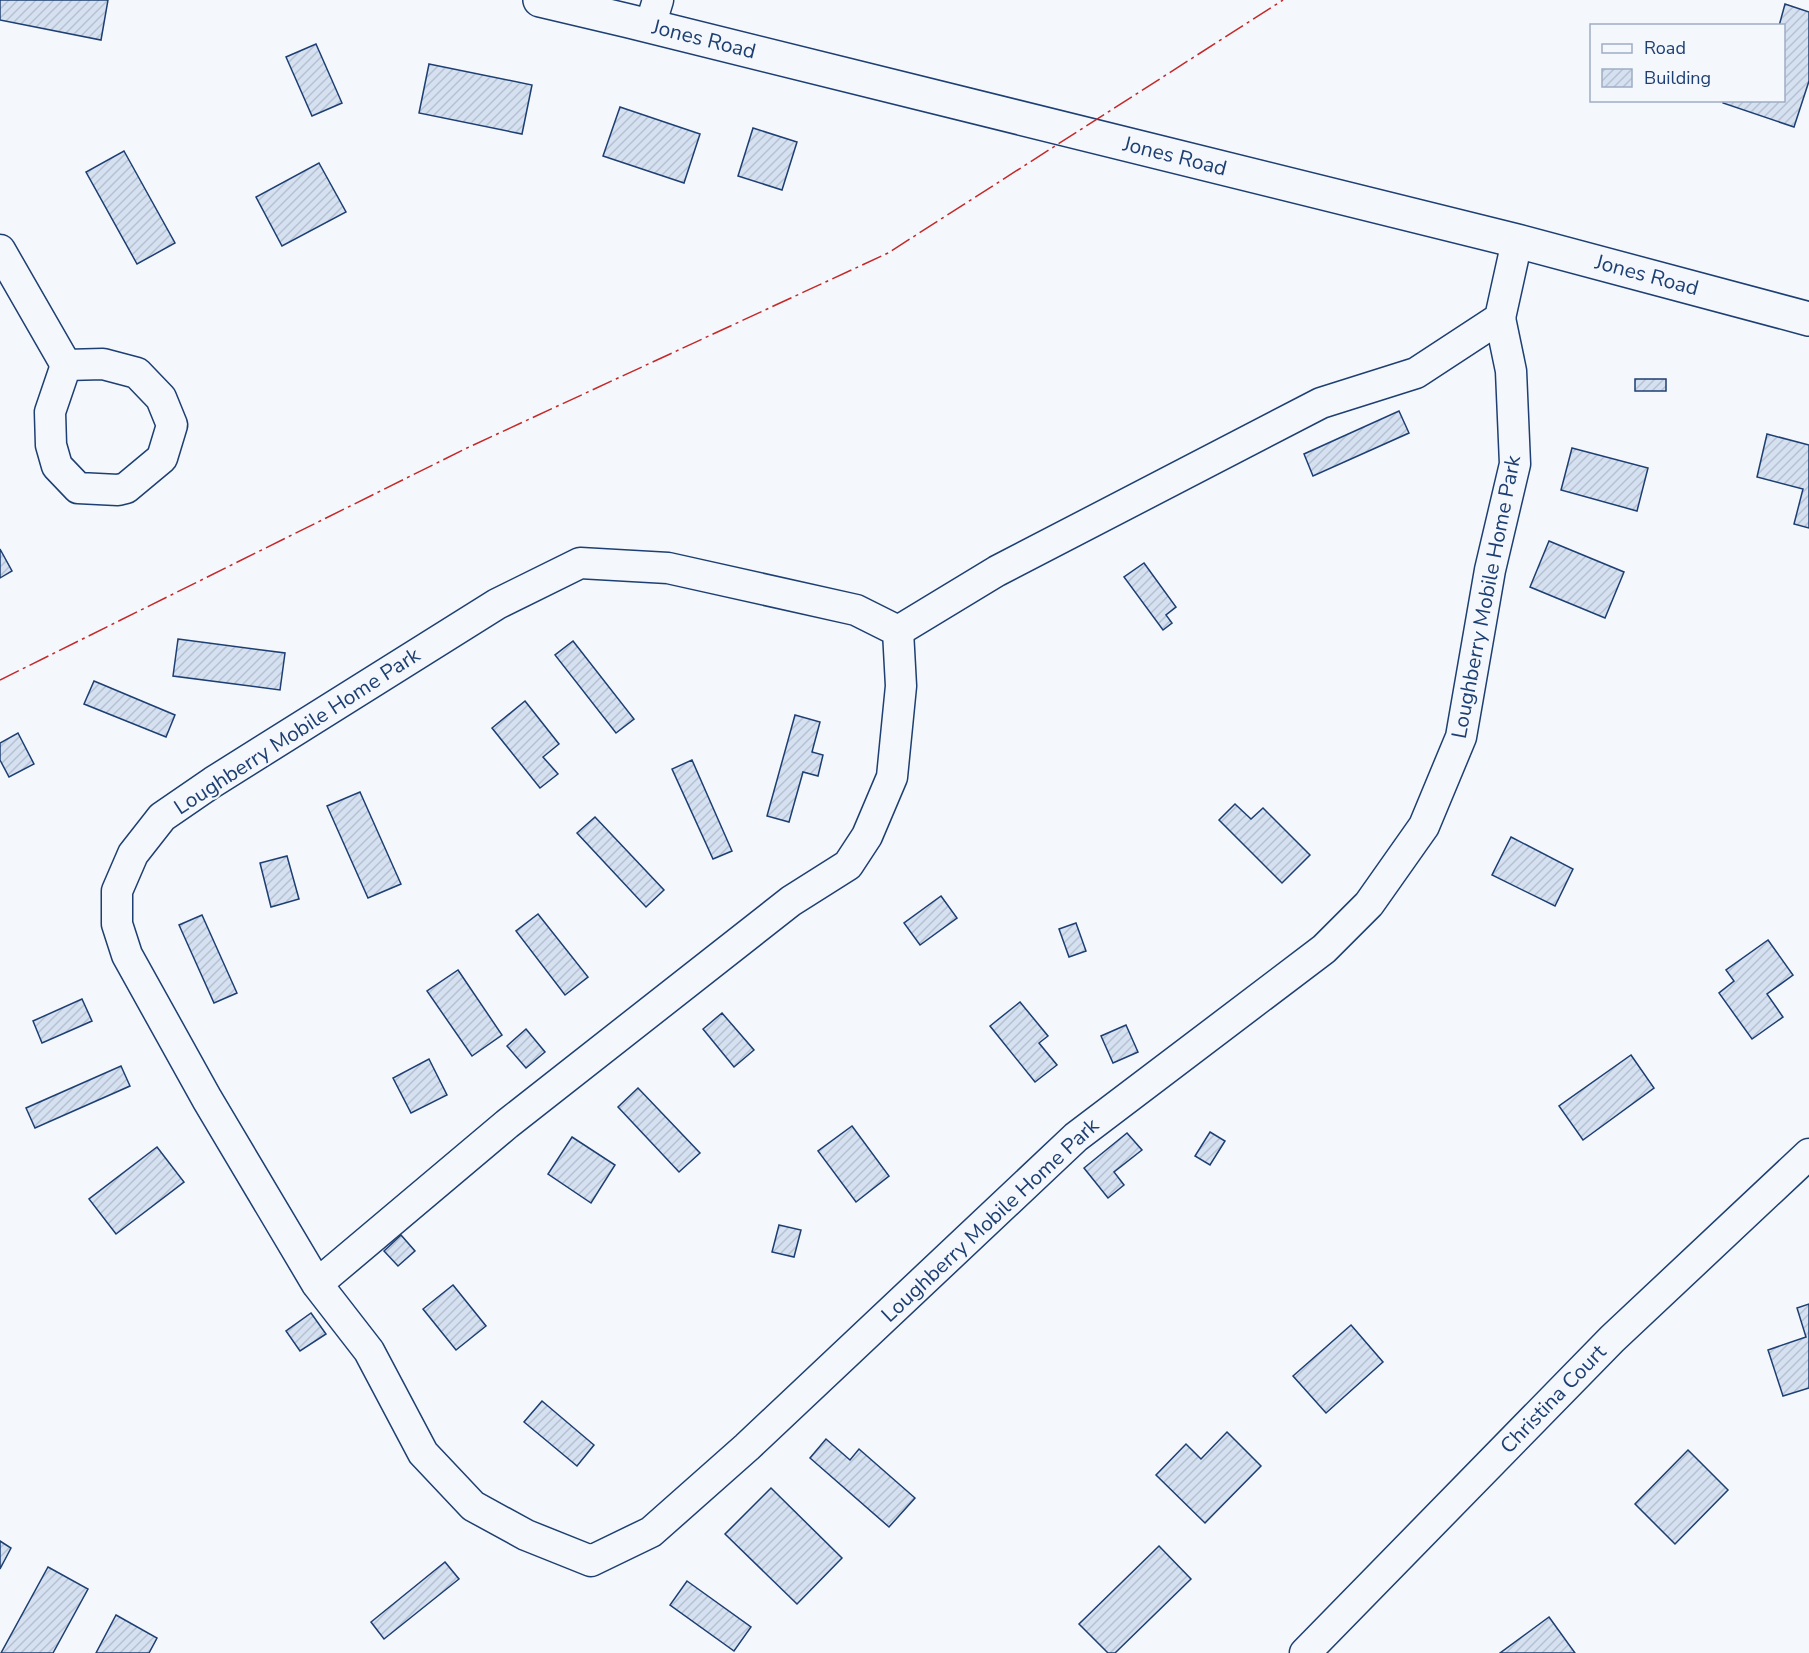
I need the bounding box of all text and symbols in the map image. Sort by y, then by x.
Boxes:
street label: Jones Road [648,12,759,65]
legend [1590,24,1785,102]
text: Road [1644,36,1686,60]
text: Building [1644,66,1711,90]
street label: Jones Road [1119,129,1230,182]
street label: Jones Road [1591,248,1702,302]
street label: Loughberry Mobile Home Park [1445,453,1527,741]
street label: Loughberry Mobile Home Park [169,641,426,821]
street label: Loughberry Mobile Home Park [875,1111,1105,1328]
street label: Christina Court [1494,1338,1613,1460]

